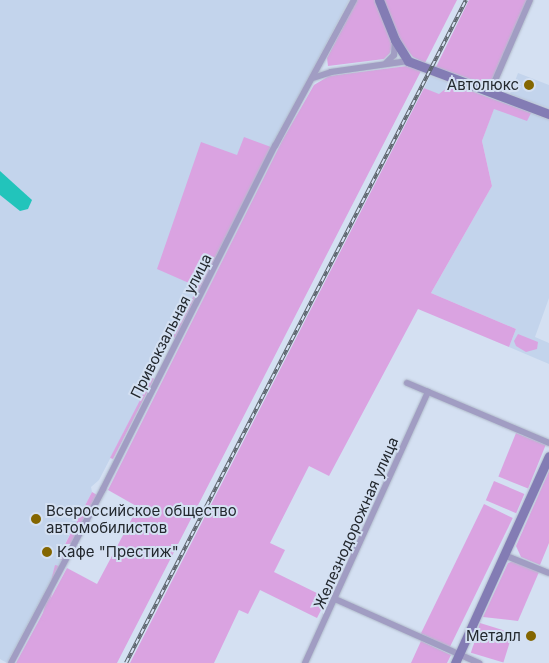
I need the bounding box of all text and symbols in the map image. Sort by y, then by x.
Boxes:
place label: Автолюкс [447,76,519,94]
marker: Автолюкс [523,79,535,91]
street label: Привокзальная улица [127,251,215,401]
street label: Железнодорожная улица [310,434,402,612]
place label: Всероссийское общество автомобилистов [46,501,237,536]
marker: Всероссийское общество автомобилистов [30,513,42,525]
place label: Кафе "Престиж" [57,543,179,561]
marker: Кафе "Престиж" [41,546,53,558]
place label: Металл [466,627,521,645]
marker: Металл [525,630,537,642]

